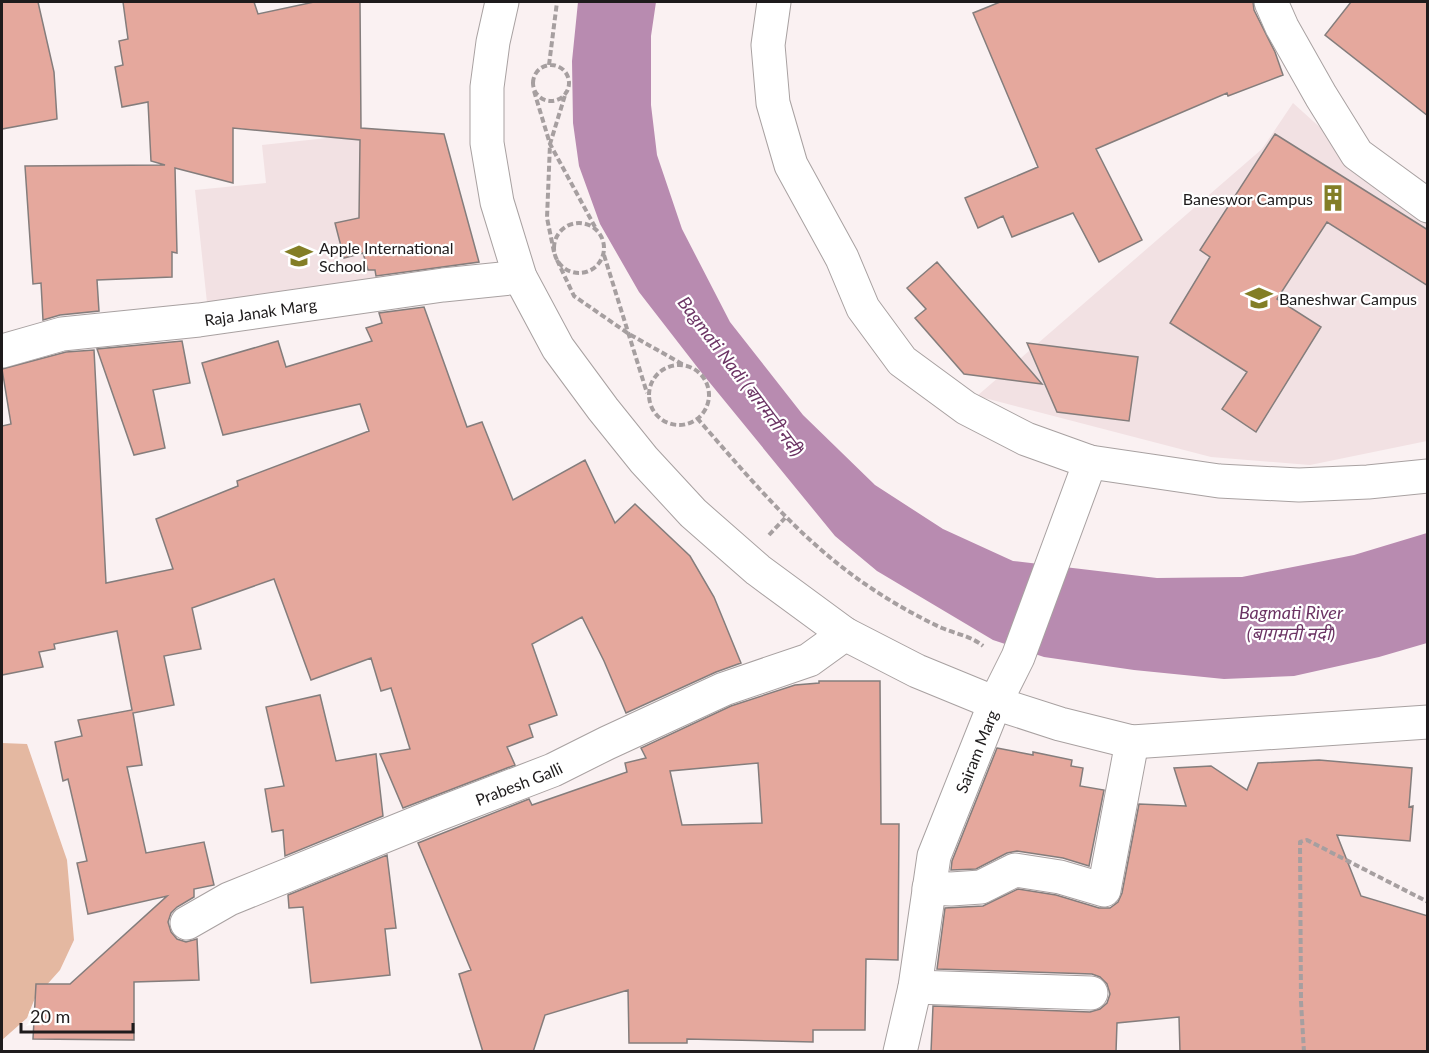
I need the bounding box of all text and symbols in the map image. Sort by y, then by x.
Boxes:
building icon: Baneswor Campus [1318,183,1348,213]
place label: Baneswor Campus [1183,189,1313,208]
place label: Apple International School [319,238,454,275]
school or university icon: Apple International School [284,241,314,271]
school or university icon: Baneshwar Campus [1244,283,1274,313]
place label: Baneshwar Campus [1279,289,1417,308]
water label: Bagmati Nadi (बागमती नदी) [674,292,808,460]
street label: Raja Janak Marg [203,294,318,329]
water label: Bagmati River (बागमती नदी) [1239,601,1344,644]
street label: Sairam Marg [951,707,1001,795]
street label: Prabesh Galli [472,758,565,809]
scale bar [21,996,134,1034]
text: 20 m [30,1005,70,1027]

